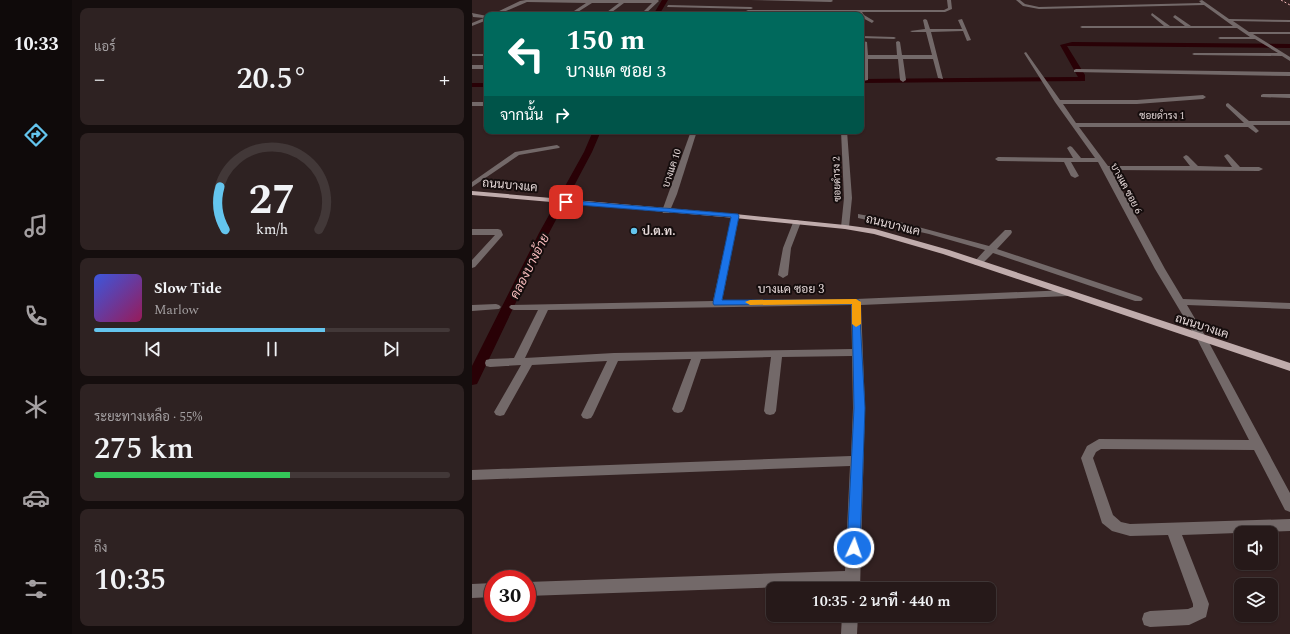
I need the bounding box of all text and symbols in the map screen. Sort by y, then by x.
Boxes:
text: 150 m [566,19,645,62]
icon: left [500,28,552,80]
text: 10:33 [13,31,59,58]
text: แอร์ [94,37,115,57]
text: 20.5° [236,56,308,102]
text: บางแค ซอย 3 [566,58,666,85]
text: − [94,63,105,96]
text: + [439,63,450,96]
text: จากนั้น [500,104,543,127]
icon: right [551,104,573,126]
street label: ซอยดำรง 1 [1139,108,1185,124]
icon: directions [22,121,50,149]
street label: บางแค 10 [658,147,686,190]
street label: ซอยดำรง 2 [828,156,846,202]
street label: บางแค ซอย 6 [1106,160,1146,217]
text: 27 [249,169,295,232]
street label: ถนนบางแค [482,174,538,197]
pin [549,185,583,219]
icon: arrive [555,191,577,213]
street label: ถนนบางแค [864,210,922,241]
icon: music [22,212,50,240]
text: km/h [256,218,288,240]
place label: ป.ต.ท. [642,222,675,241]
marker: ป.ต.ท. [629,226,639,236]
water label: คลองบางอ้าย [505,230,555,303]
text: Slow Tide [154,277,222,300]
street label: บางแค ซอย 3 [758,280,824,299]
text: Marlow [154,300,199,320]
icon: phone [22,302,50,330]
street label: ถนนบางแค [1173,309,1231,344]
icon: previous [142,338,164,360]
icon: pause [261,338,283,360]
icon: next [380,338,402,360]
icon: climate [22,393,50,421]
text: ระยะทางเหลือ · 55% [94,407,202,427]
text: 275 km [94,426,194,472]
icon: car [22,484,50,512]
map controls [1234,526,1278,622]
button: sound [1234,526,1278,570]
position arrow [833,527,875,569]
text: ถึง [94,538,107,558]
text: 10:35 [94,557,166,603]
speed limit sign: 30 [484,570,536,622]
icon: filters [22,575,50,603]
button: layers [1234,578,1278,622]
text: 10:35 · 2 นาที · 440 m [812,590,950,613]

